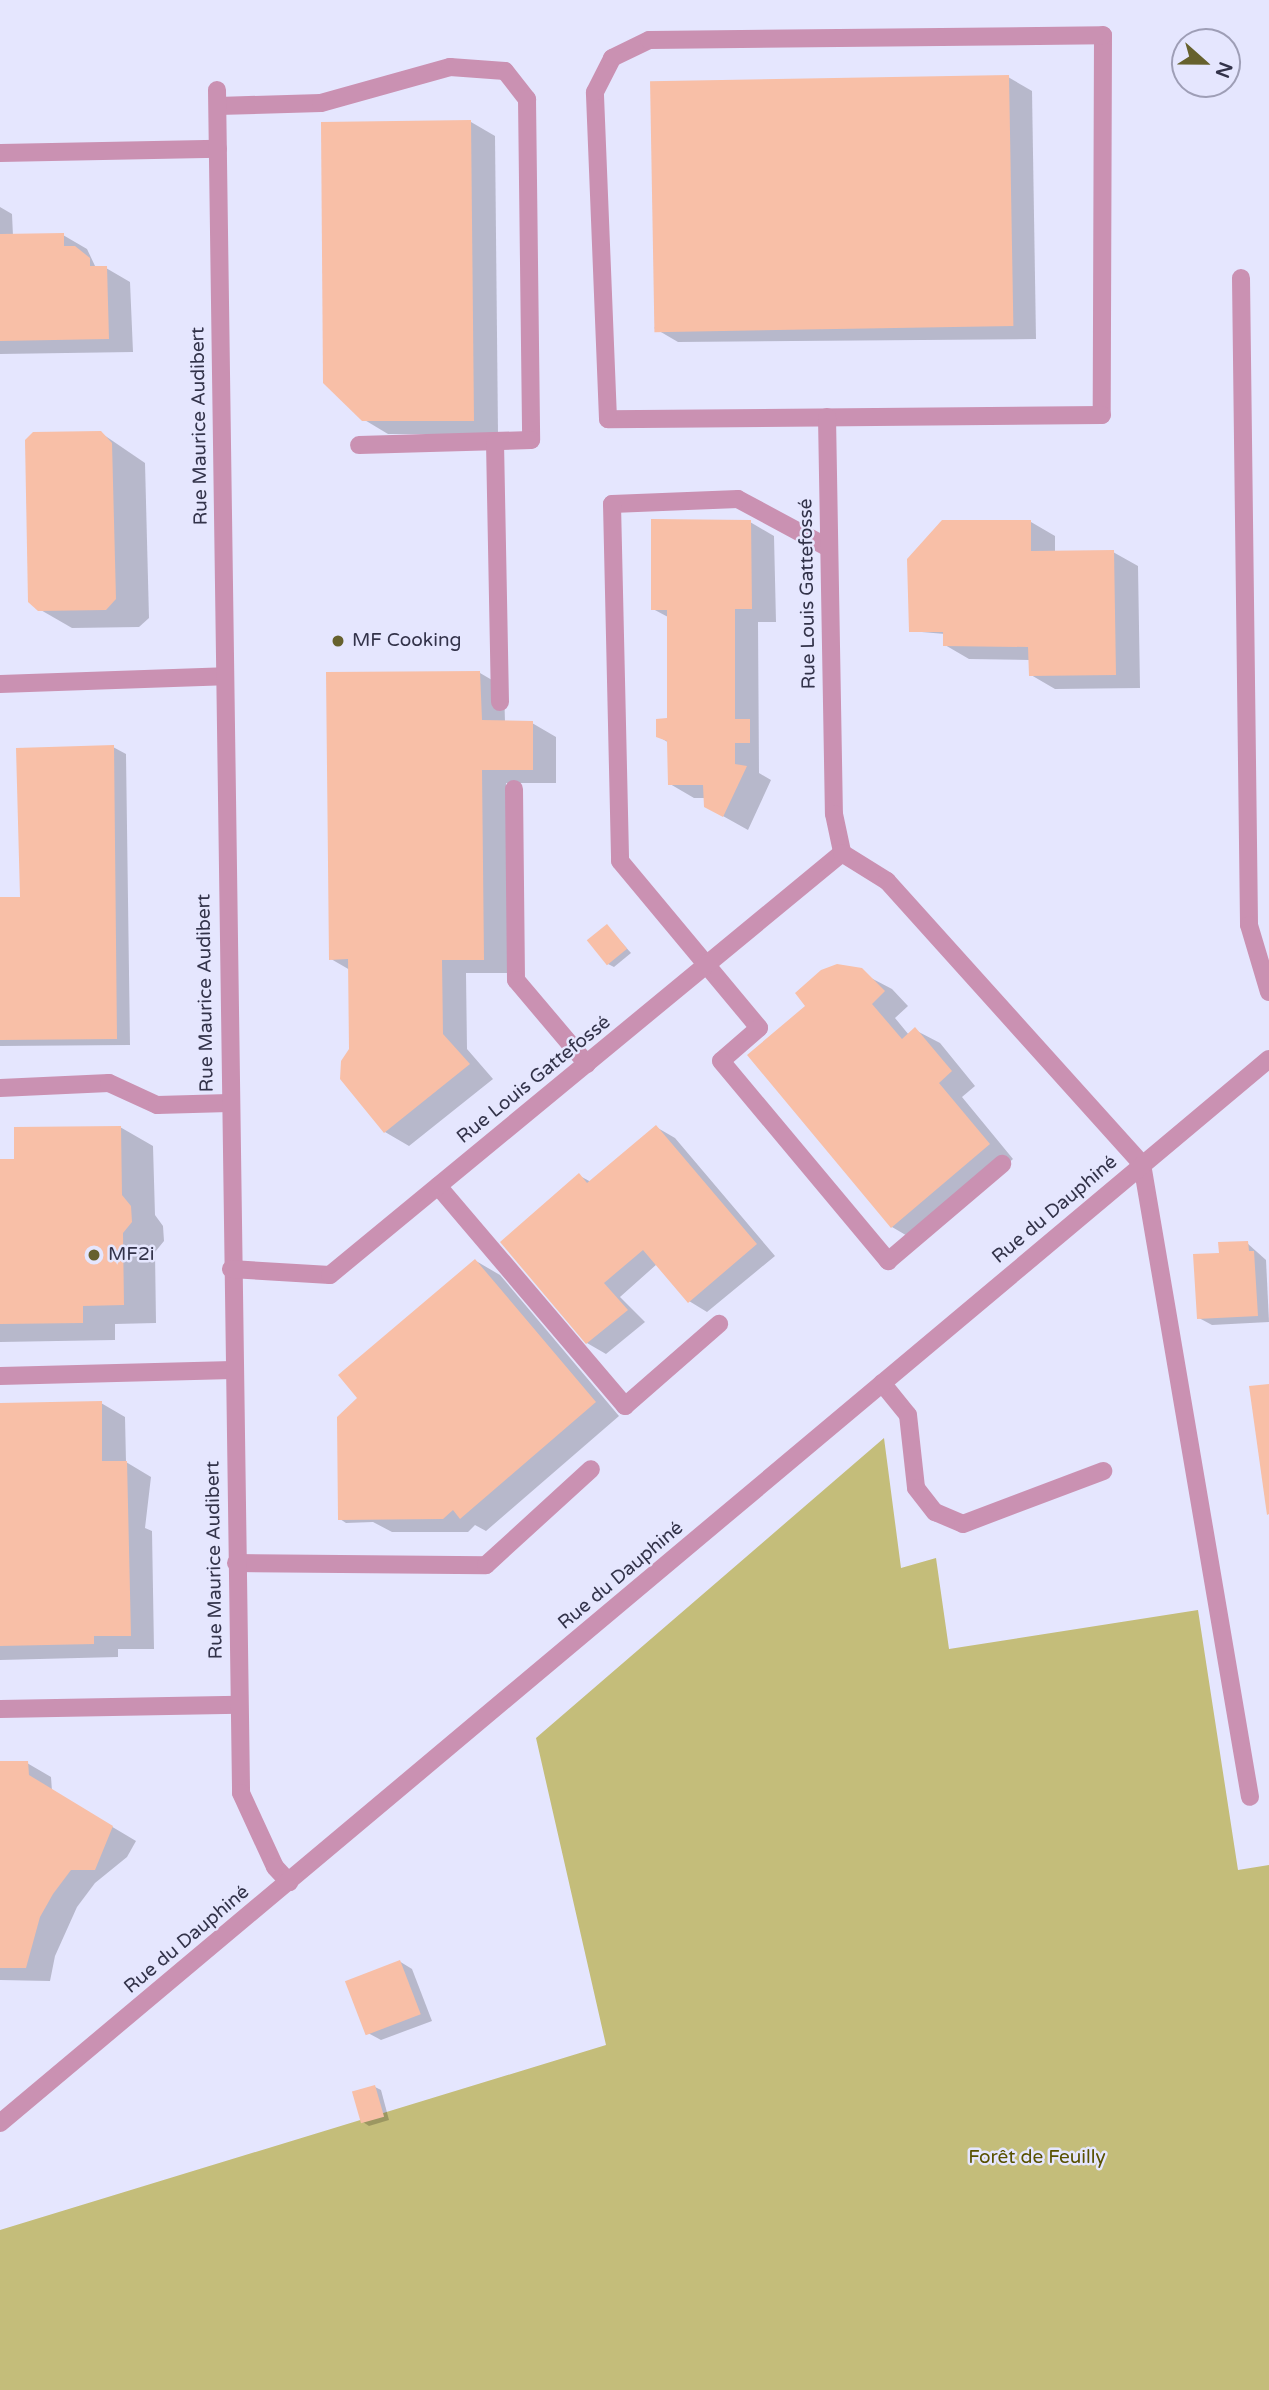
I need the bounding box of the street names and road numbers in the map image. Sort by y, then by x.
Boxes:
street label: Rue Maurice Audibert [187,327,213,525]
street label: Rue Louis Gattefossé [795,498,821,690]
street label: Rue Maurice Audibert [193,894,219,1092]
street label: Rue Louis Gattefossé [453,1011,615,1149]
street label: Rue du Dauphiné [988,1151,1122,1269]
street label: Rue Maurice Audibert [202,1461,228,1659]
street label: Rue du Dauphiné [554,1517,688,1635]
street label: Rue du Dauphiné [120,1881,254,1999]

